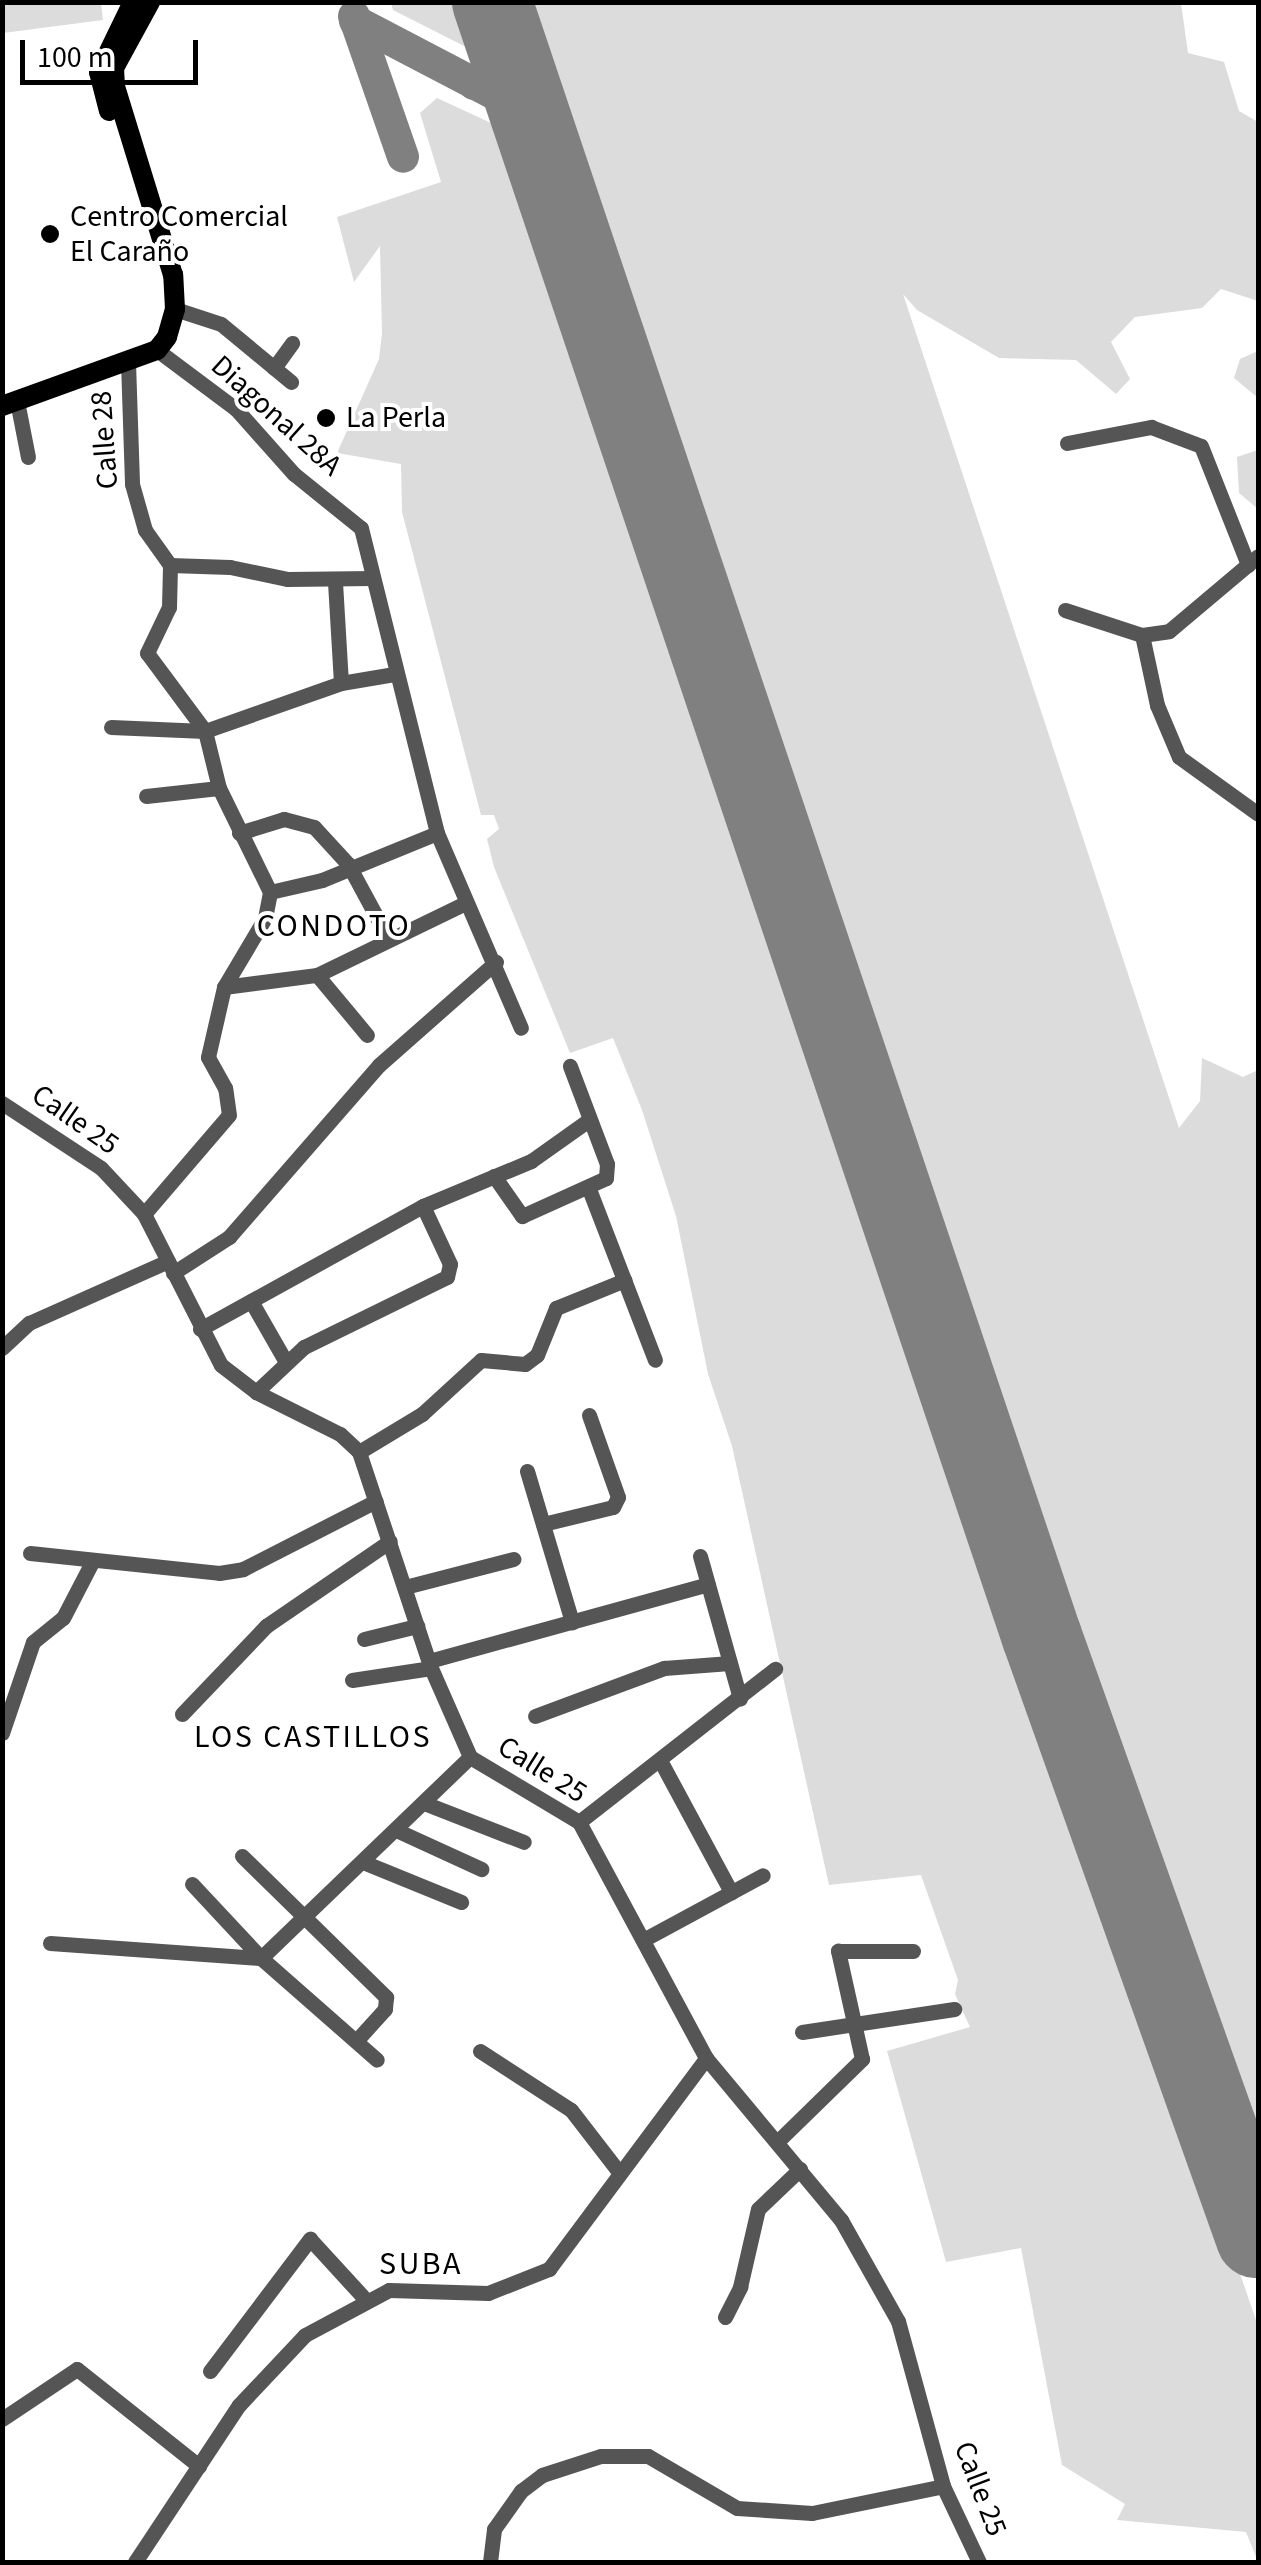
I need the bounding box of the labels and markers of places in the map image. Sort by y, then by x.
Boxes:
place label: Centro Comercial El Caraño [70,199,288,270]
marker: Centro Comercial El Caraño [39,223,61,245]
place label: La Perla [346,400,446,436]
marker: La Perla [315,407,337,429]

